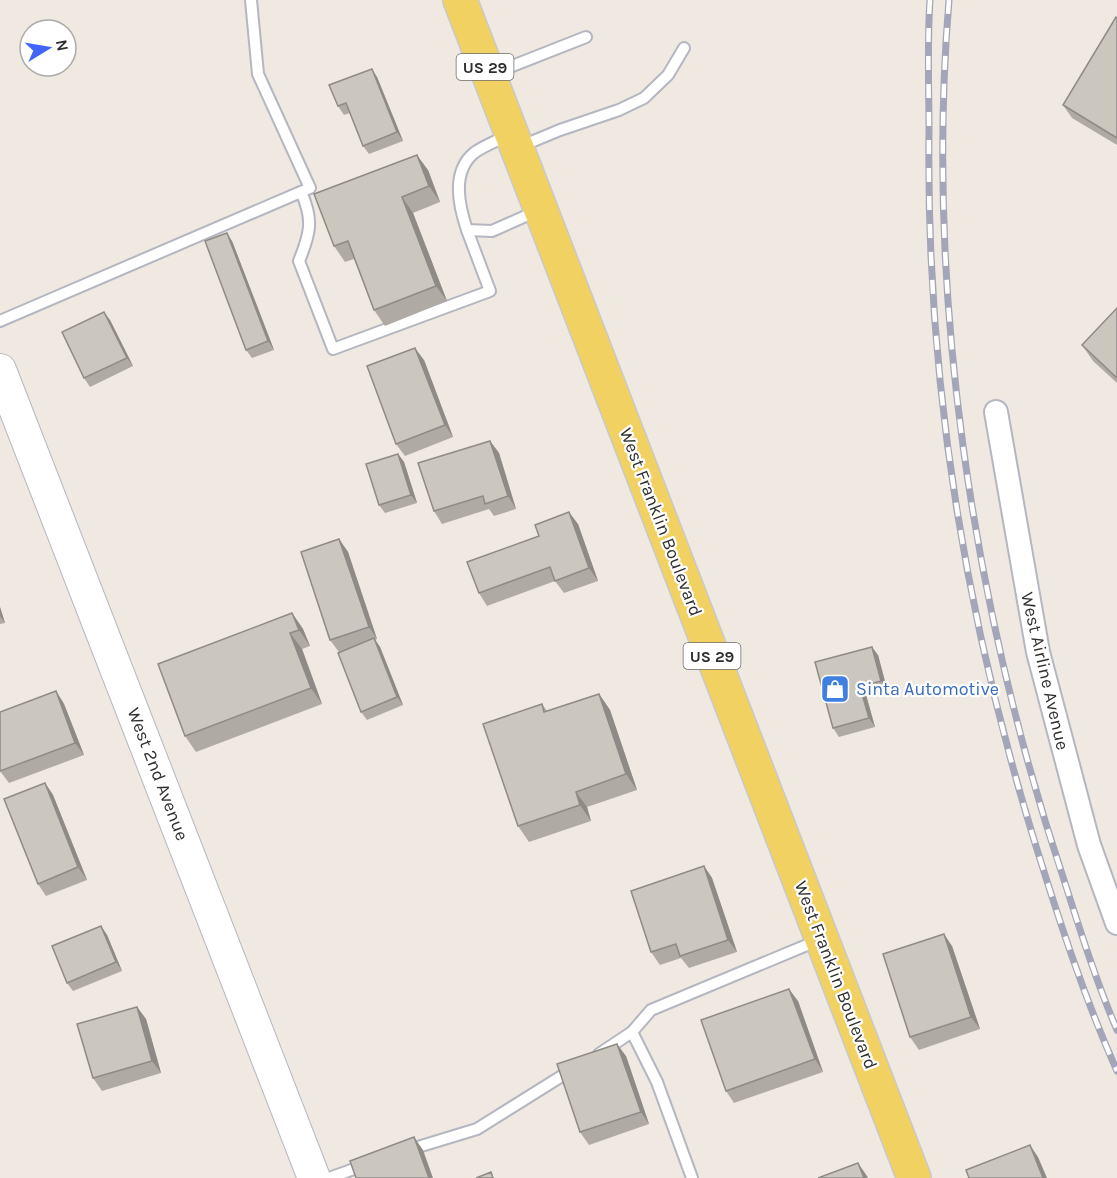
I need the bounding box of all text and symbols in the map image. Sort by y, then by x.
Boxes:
north arrow [18,18,78,78]
text: N [52,38,73,53]
road number: US 29 [456,54,514,80]
street label: West Franklin Boulevard [615,425,707,619]
street label: West Airline Avenue [1016,590,1074,752]
road number: US 29 [684,643,740,669]
shop icon: Sinta Automotive [819,673,851,705]
place label: Sinta Automotive [856,678,999,700]
street label: West 2nd Avenue [123,704,193,844]
street label: West Franklin Boulevard [790,878,882,1072]

